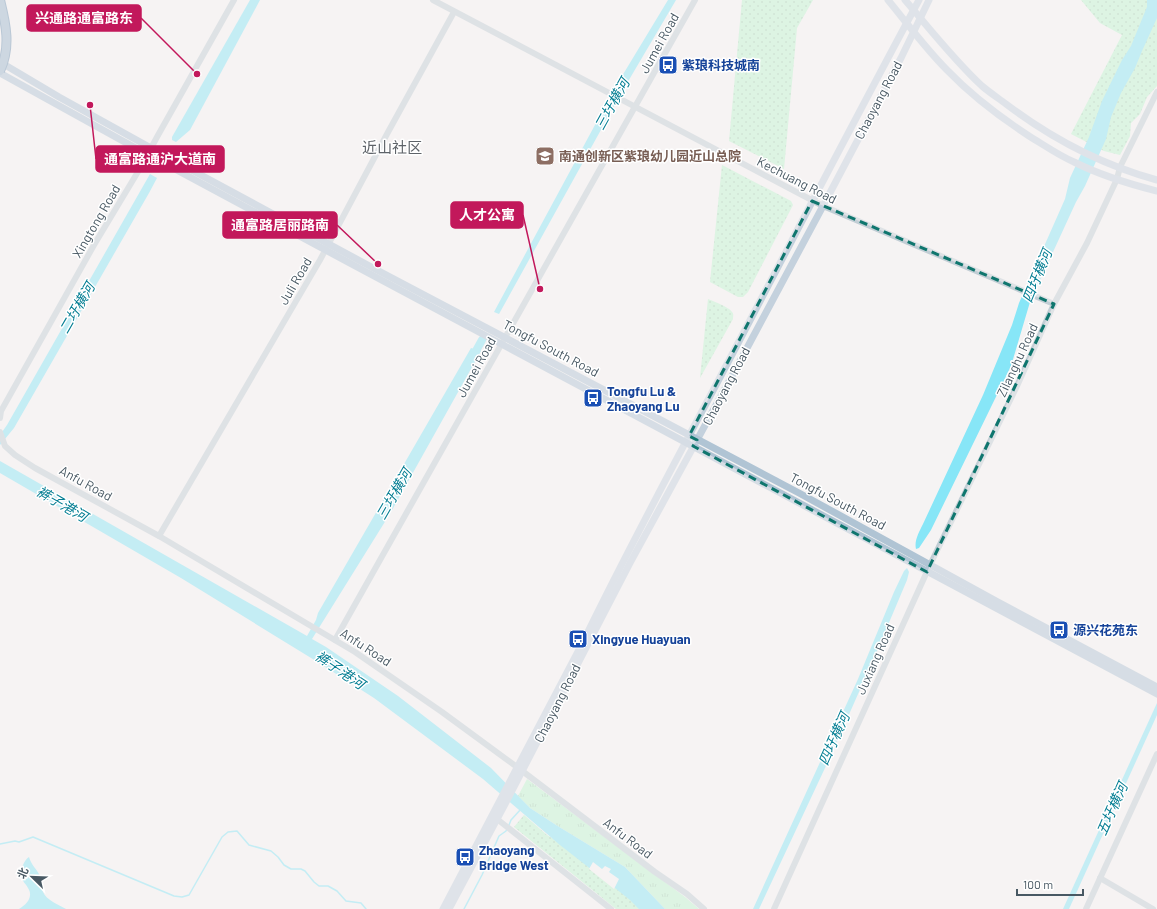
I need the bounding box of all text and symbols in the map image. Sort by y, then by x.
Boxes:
callout: 兴通路通富路东 [27,5,141,31]
text: 兴通路通富路东 [35,9,133,26]
street label: Jumei Road [636,10,682,76]
bus stop icon: 紫琅科技城南 [657,54,679,76]
place label: 紫琅科技城南 [682,57,760,73]
street label: Chaoyang Road [851,58,905,142]
water label: 三圩横河 [591,73,634,132]
district label: 近山社区 [362,138,422,156]
school or university icon: 南通创新区紫琅幼儿园近山总院 [534,145,556,167]
callout: 通富路通沪大道南 [96,146,224,172]
place label: 南通创新区紫琅幼儿园近山总院 [559,148,741,164]
text: 通富路通沪大道南 [104,150,216,167]
street label: Kechuang Road [754,153,840,207]
street label: Xingtong Road [69,182,123,260]
callout: 人才公寓 [451,202,523,228]
text: 人才公寓 [459,206,515,223]
callout: 通富路居丽路南 [223,212,337,238]
text: 通富路居丽路南 [231,216,329,233]
water label: 四圩横河 [1018,244,1056,305]
street label: Juli Road [275,254,315,308]
water label: 二圩横河 [55,277,99,336]
street label: Tongfu South Road [500,316,602,380]
street label: Zilanghu Road [993,321,1041,399]
street label: Jumei Road [453,334,499,400]
street label: Chaoyang Road [699,344,753,428]
place label: Tongfu Lu & Zhaoyang Lu [607,383,680,414]
bus stop icon: Tongfu Lu & Zhaoyang Lu [582,387,604,409]
street label: Anfu Road [57,462,115,504]
water label: 三圩横河 [372,463,416,522]
street label: Tongfu South Road [787,469,889,533]
water label: 裤子港河 [34,482,93,526]
bus stop icon: 源兴花苑东 [1048,619,1070,641]
street label: Juxiang Road [852,621,898,697]
place label: 源兴花苑东 [1073,622,1138,638]
street label: Anfu Road [337,625,395,669]
bus stop icon: Xingyue Huayuan [567,628,589,650]
place label: Xingyue Huayuan [592,631,691,647]
water label: 裤子港河 [312,647,371,694]
street label: Chaoyang Road [530,661,584,745]
water label: 四圩横河 [814,707,854,768]
water label: 五圩横河 [1092,777,1132,838]
street label: Anfu Road [600,814,656,862]
place label: Zhaoyang Bridge West [479,842,549,873]
bus stop icon: Zhaoyang Bridge West [454,846,476,868]
north arrow [12,857,52,897]
text: 北 [14,865,30,880]
scale bar [1017,871,1083,897]
text: 100 m [1023,877,1053,891]

